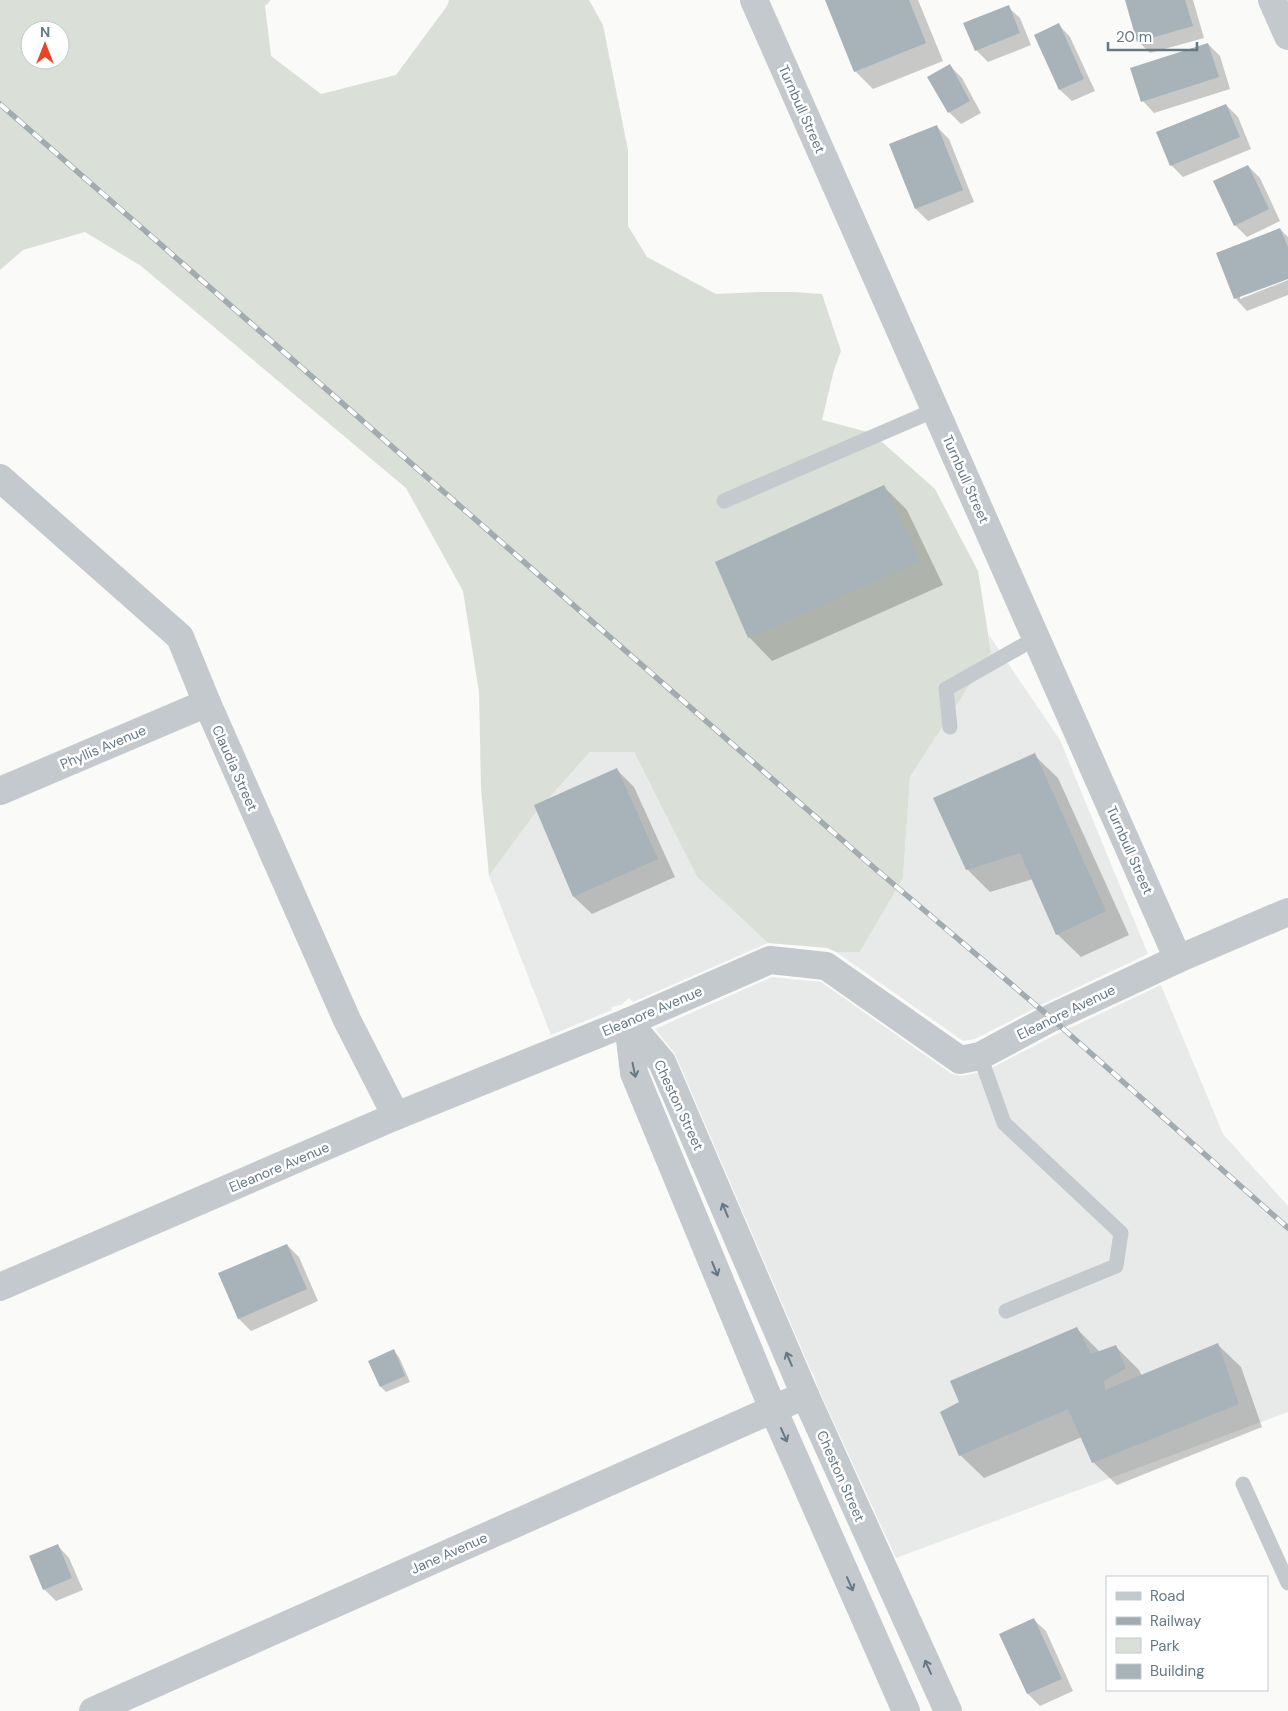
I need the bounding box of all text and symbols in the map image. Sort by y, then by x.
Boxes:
north arrow [20,20,70,70]
scale bar [1108,20,1197,52]
text: N [40,23,50,41]
text: 20 m [1116,27,1152,47]
street label: Turnbull Street [774,62,830,156]
street label: Turnbull Street [938,432,994,526]
street label: Phyllis Avenue [57,721,149,773]
street label: Claudia Street [208,722,262,814]
street label: Turnbull Street [1102,803,1158,897]
street label: Eleanore Avenue [1014,980,1118,1044]
street label: Eleanore Avenue [599,982,705,1040]
street label: Cheston Street [650,1057,708,1153]
one-way arrow [630,1061,640,1077]
street label: Eleanore Avenue [226,1138,332,1196]
one-way arrow [720,1203,730,1218]
one-way arrow [710,1261,720,1276]
one-way arrow [784,1352,794,1367]
one-way arrow [780,1427,790,1442]
street label: Cheston Street [813,1428,869,1524]
street label: Jane Avenue [408,1528,490,1578]
one-way arrow [845,1576,855,1591]
legend [1106,1576,1268,1691]
text: Road [1150,1586,1185,1606]
text: Railway [1150,1611,1202,1631]
text: Park [1150,1636,1180,1656]
one-way arrow [923,1660,933,1675]
text: Building [1150,1661,1205,1681]

